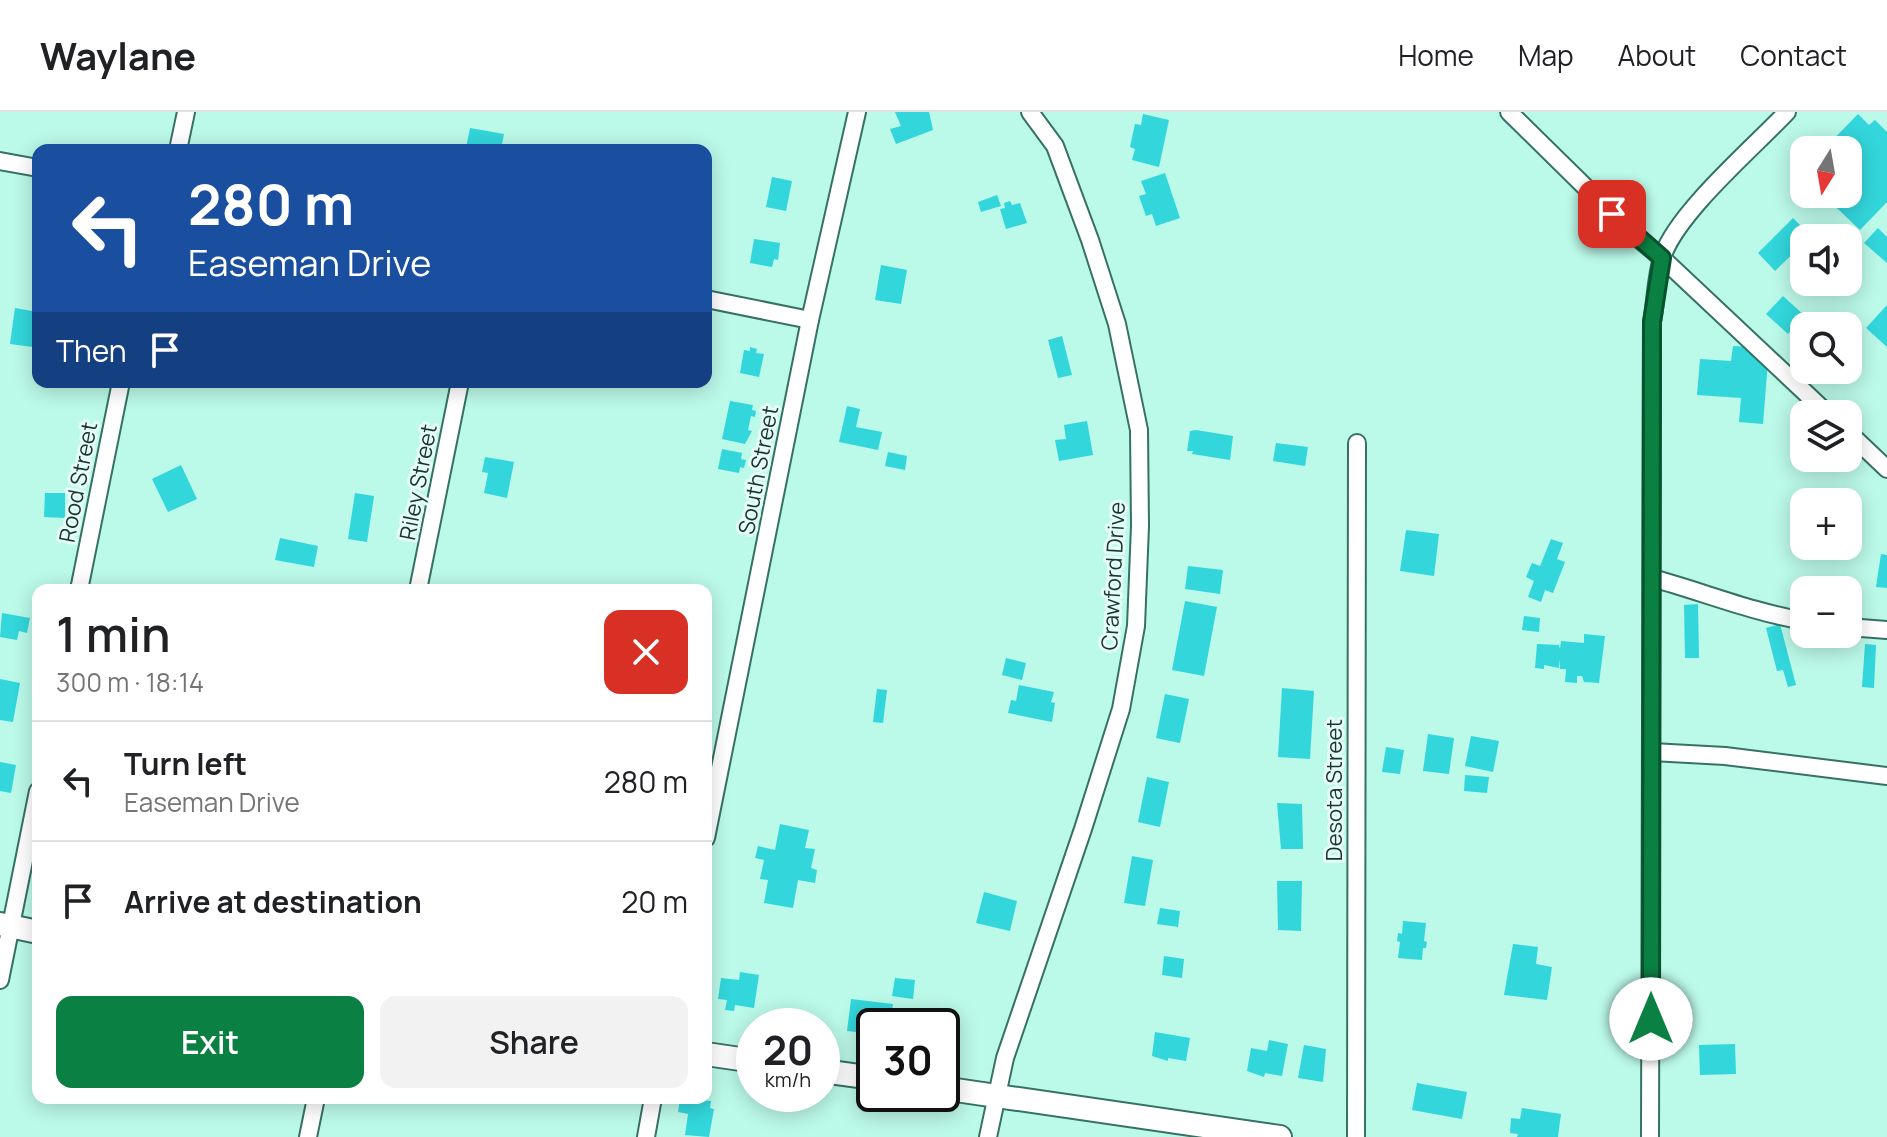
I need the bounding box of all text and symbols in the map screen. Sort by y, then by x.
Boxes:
text: Waylane [40,29,196,81]
text: Home [1398,36,1474,74]
text: Map [1518,36,1574,74]
text: About [1618,36,1696,74]
text: Contact [1740,36,1847,74]
north arrow [1790,136,1862,208]
map controls [1790,136,1862,648]
text: 280 m [188,165,354,242]
icon: left [56,176,160,280]
pin [1578,180,1646,248]
icon: arrive [1590,192,1634,236]
button: sound [1790,224,1862,296]
text: Easeman Drive [188,238,431,287]
button: search [1790,312,1862,384]
icon: arrive [143,328,187,372]
text: Then [56,330,127,371]
button: layers [1790,400,1862,472]
street label: South Street [731,403,785,537]
street label: Rood Street [52,419,104,545]
street label: Riley Street [392,421,444,542]
button: + [1790,488,1862,560]
street label: Crawford Drive [1094,501,1132,651]
button: − [1790,576,1862,648]
text: 1 min [56,601,170,666]
button: close [604,610,688,694]
text: 300 m · 18:14 [56,664,204,700]
street label: Desota Street [1319,719,1349,861]
text: Turn left [124,743,247,784]
icon: left [56,759,100,803]
text: 280 m [604,761,688,802]
text: Easeman Drive [124,784,300,820]
icon: arrive [56,879,100,923]
text: Arrive at destination [124,881,422,922]
text: 20 m [621,881,688,922]
position arrow [1609,977,1693,1061]
button: Exit [56,996,364,1088]
button: Share [380,996,688,1088]
speed limit sign: 30 [856,1008,960,1112]
text: 20 [763,1022,813,1077]
text: km/h [765,1066,811,1093]

